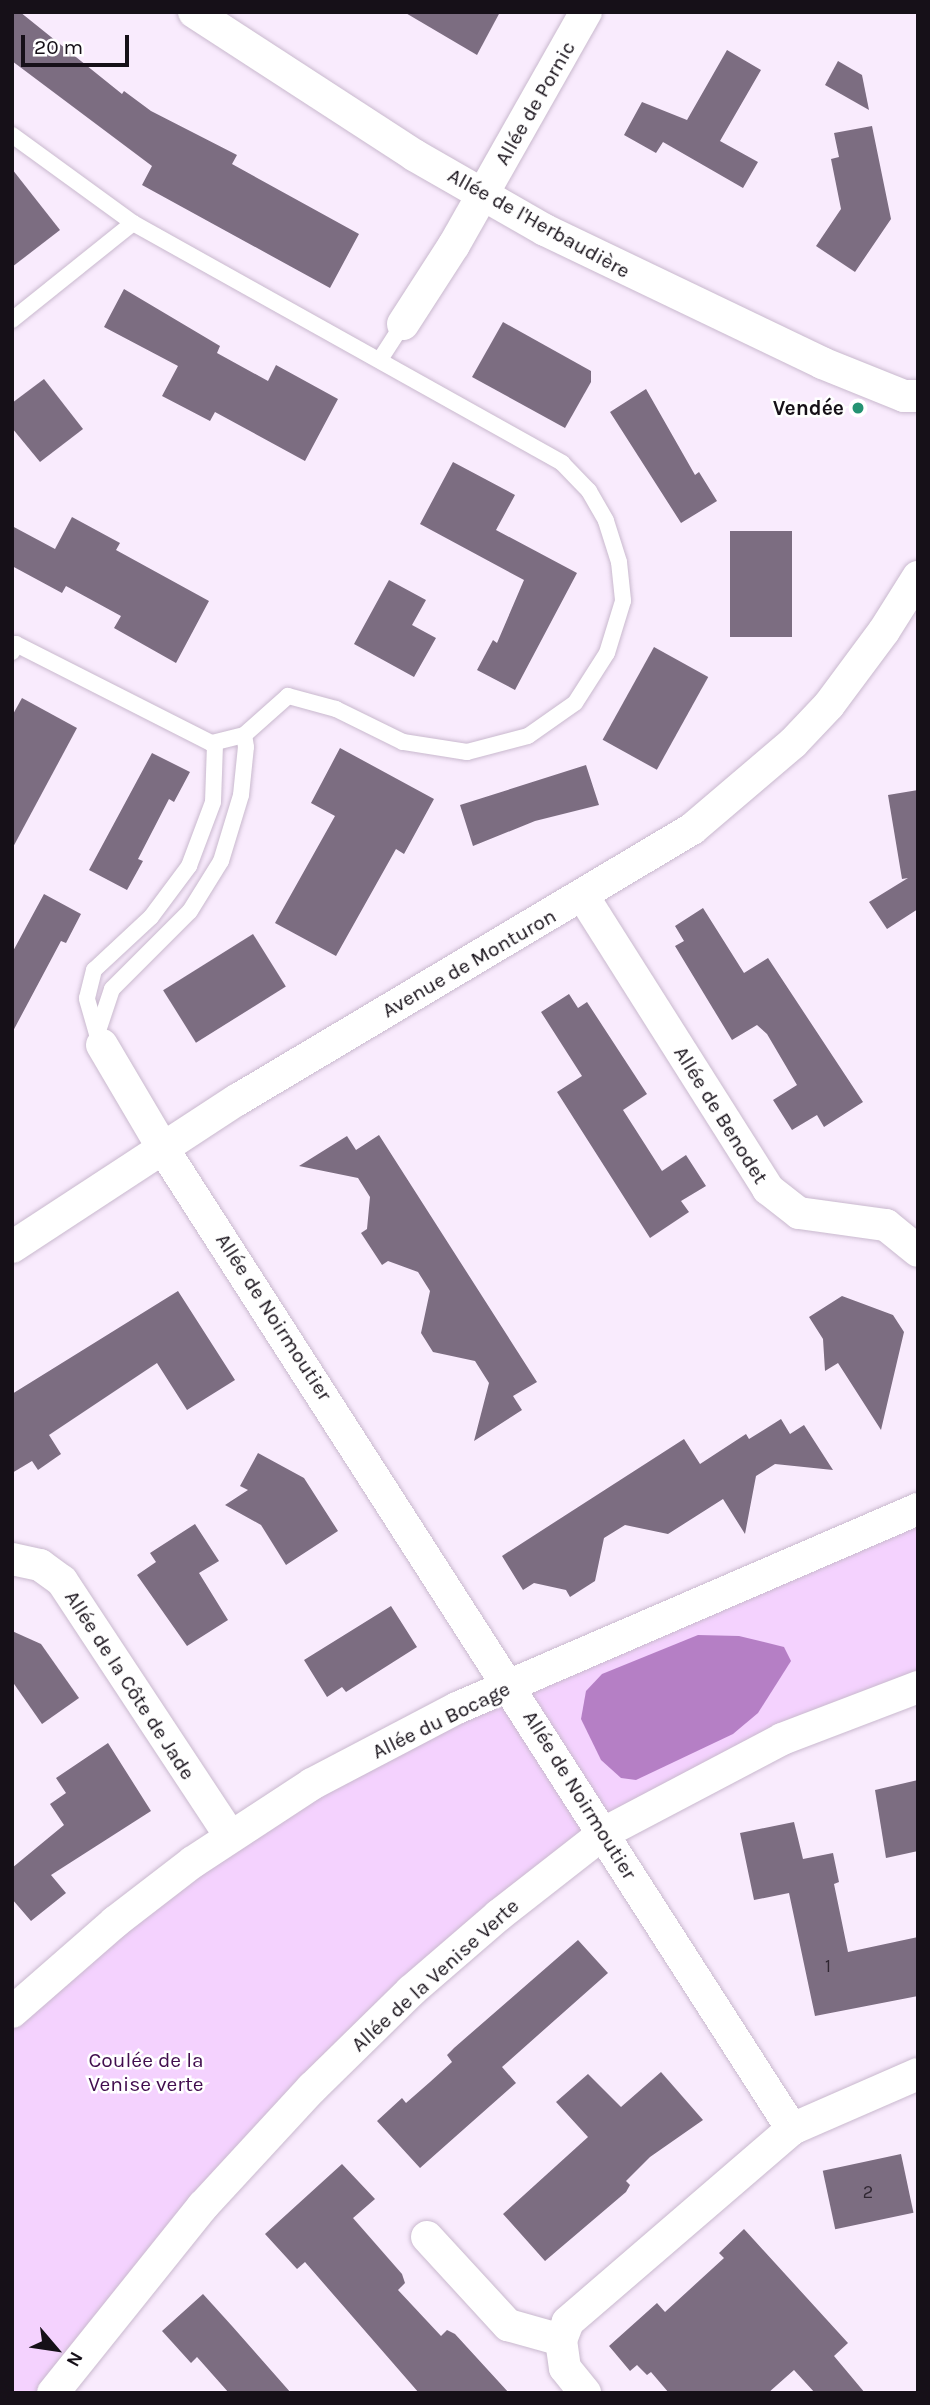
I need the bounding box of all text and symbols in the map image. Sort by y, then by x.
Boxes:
scale bar [24,21,133,65]
text: 20 m [34,35,83,59]
street label: Allée de Pornic [489,36,581,170]
street label: Allée de l'Herbaudière [444,162,634,284]
place label: Vendée [773,395,844,421]
marker: Vendée [850,400,866,416]
street label: Avenue de Monturon [378,903,560,1023]
street label: Allée de Benodet [669,1041,773,1189]
street label: Allée de Noirmoutier [210,1229,338,1405]
street label: Allée de la Côte de Jade [59,1586,201,1784]
street label: Allée du Bocage [368,1676,514,1764]
street label: Allée de Noirmoutier [518,1706,642,1884]
street label: Allée de la Venise Verte [346,1893,524,2057]
house number: 1 [825,1955,831,1977]
park label: Coulée de la Venise verte [88,2047,204,2097]
house number: 2 [863,2181,873,2203]
north arrow [21,2314,91,2384]
text: N [61,2348,87,2370]

